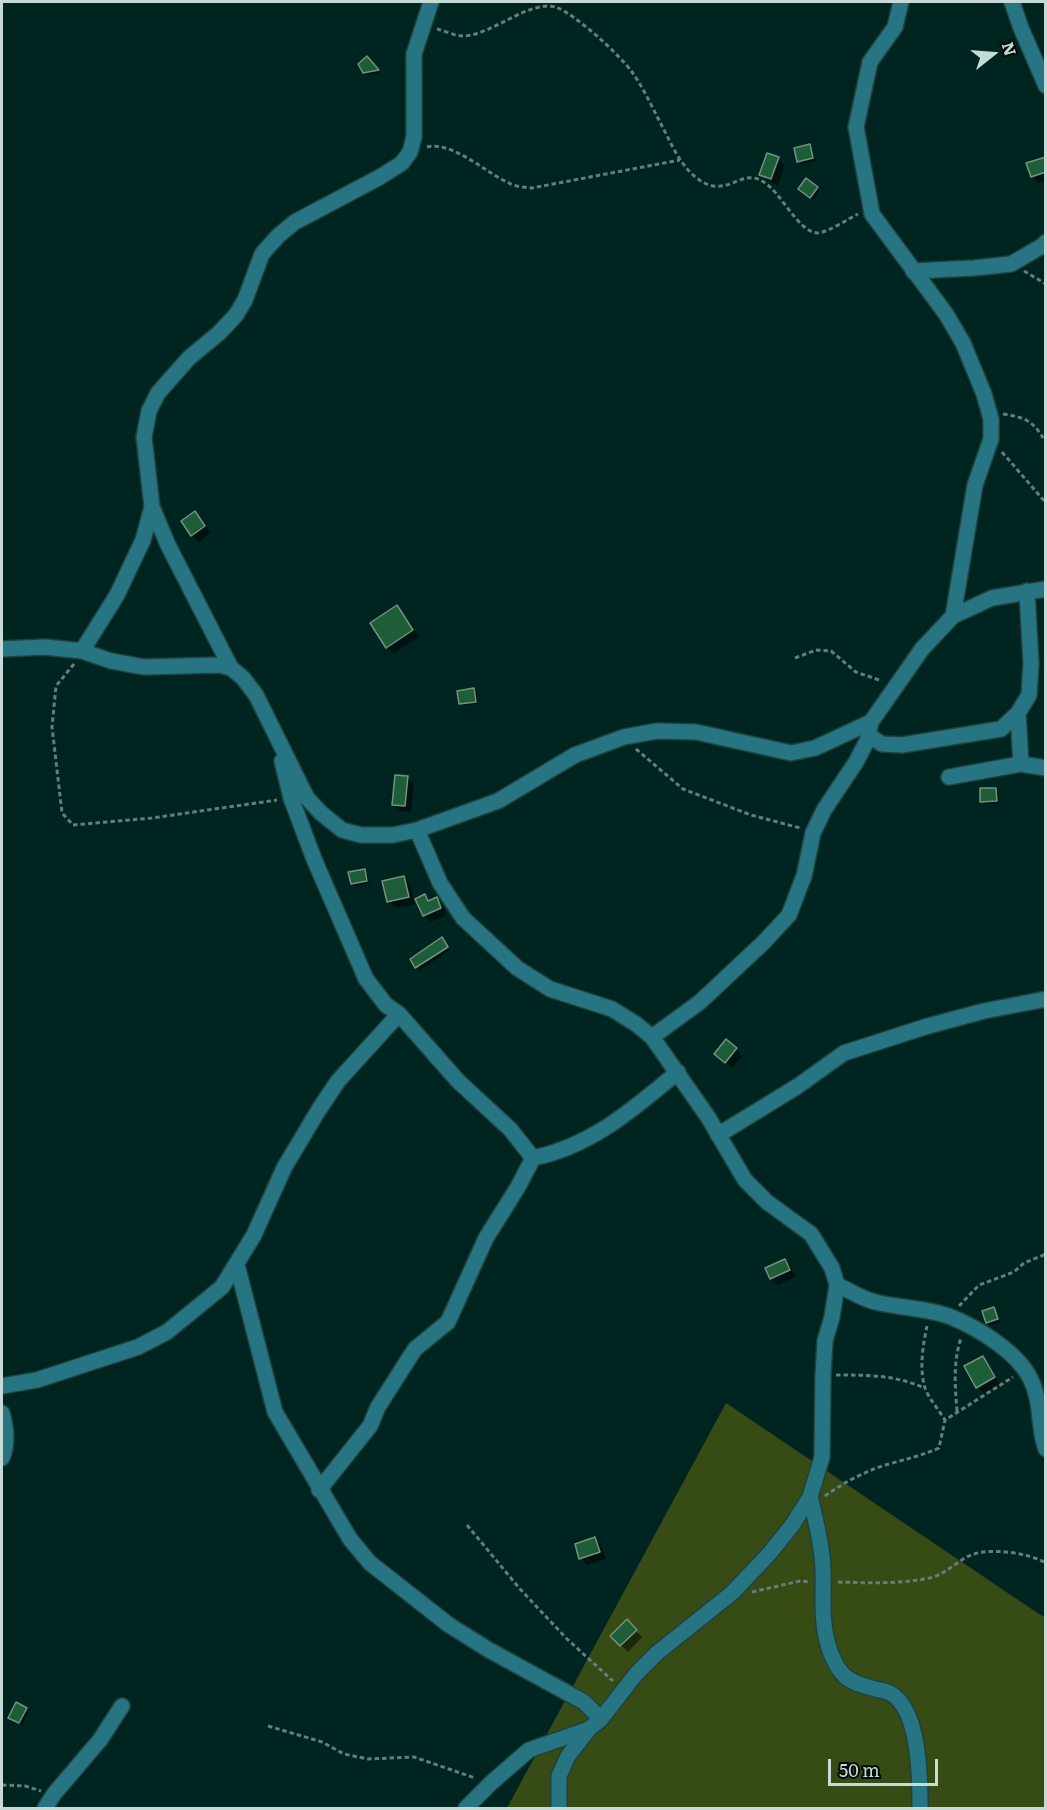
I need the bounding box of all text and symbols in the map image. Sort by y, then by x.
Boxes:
north arrow [963,24,1023,84]
text: N [997,39,1024,59]
scale bar [831,1747,940,1785]
text: 50 m [839,1756,880,1783]

